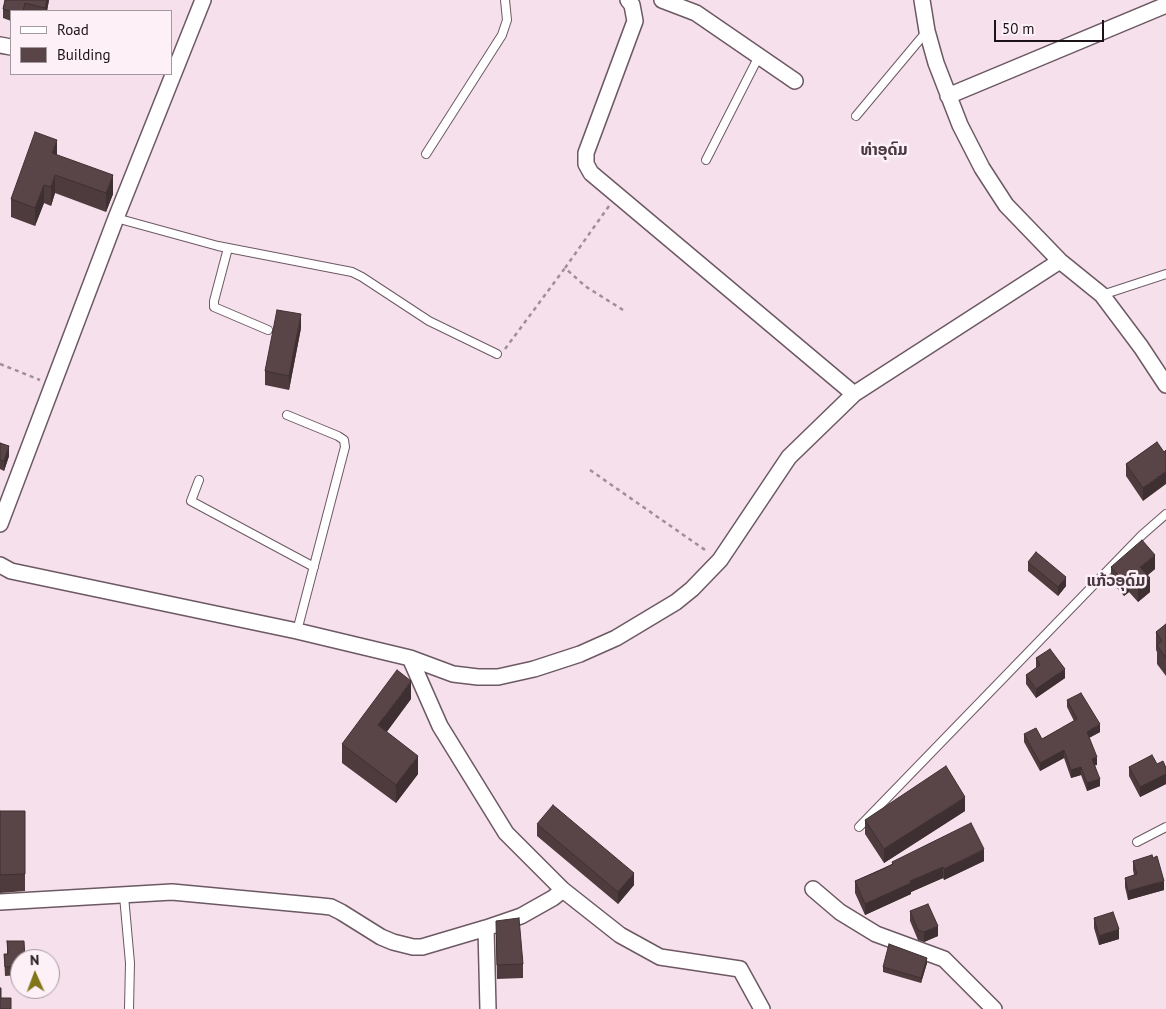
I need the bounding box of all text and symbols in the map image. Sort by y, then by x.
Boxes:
legend [10,10,172,75]
scale bar [996,10,1106,42]
text: 50 m [1002,19,1035,38]
text: Road [57,20,89,39]
text: Building [57,45,111,64]
district label: ທ່າອຸດົມ [860,140,908,160]
district label: ແກ້ວອຸດົມ [1087,571,1145,591]
north arrow [10,949,60,999]
text: N [30,951,39,969]

